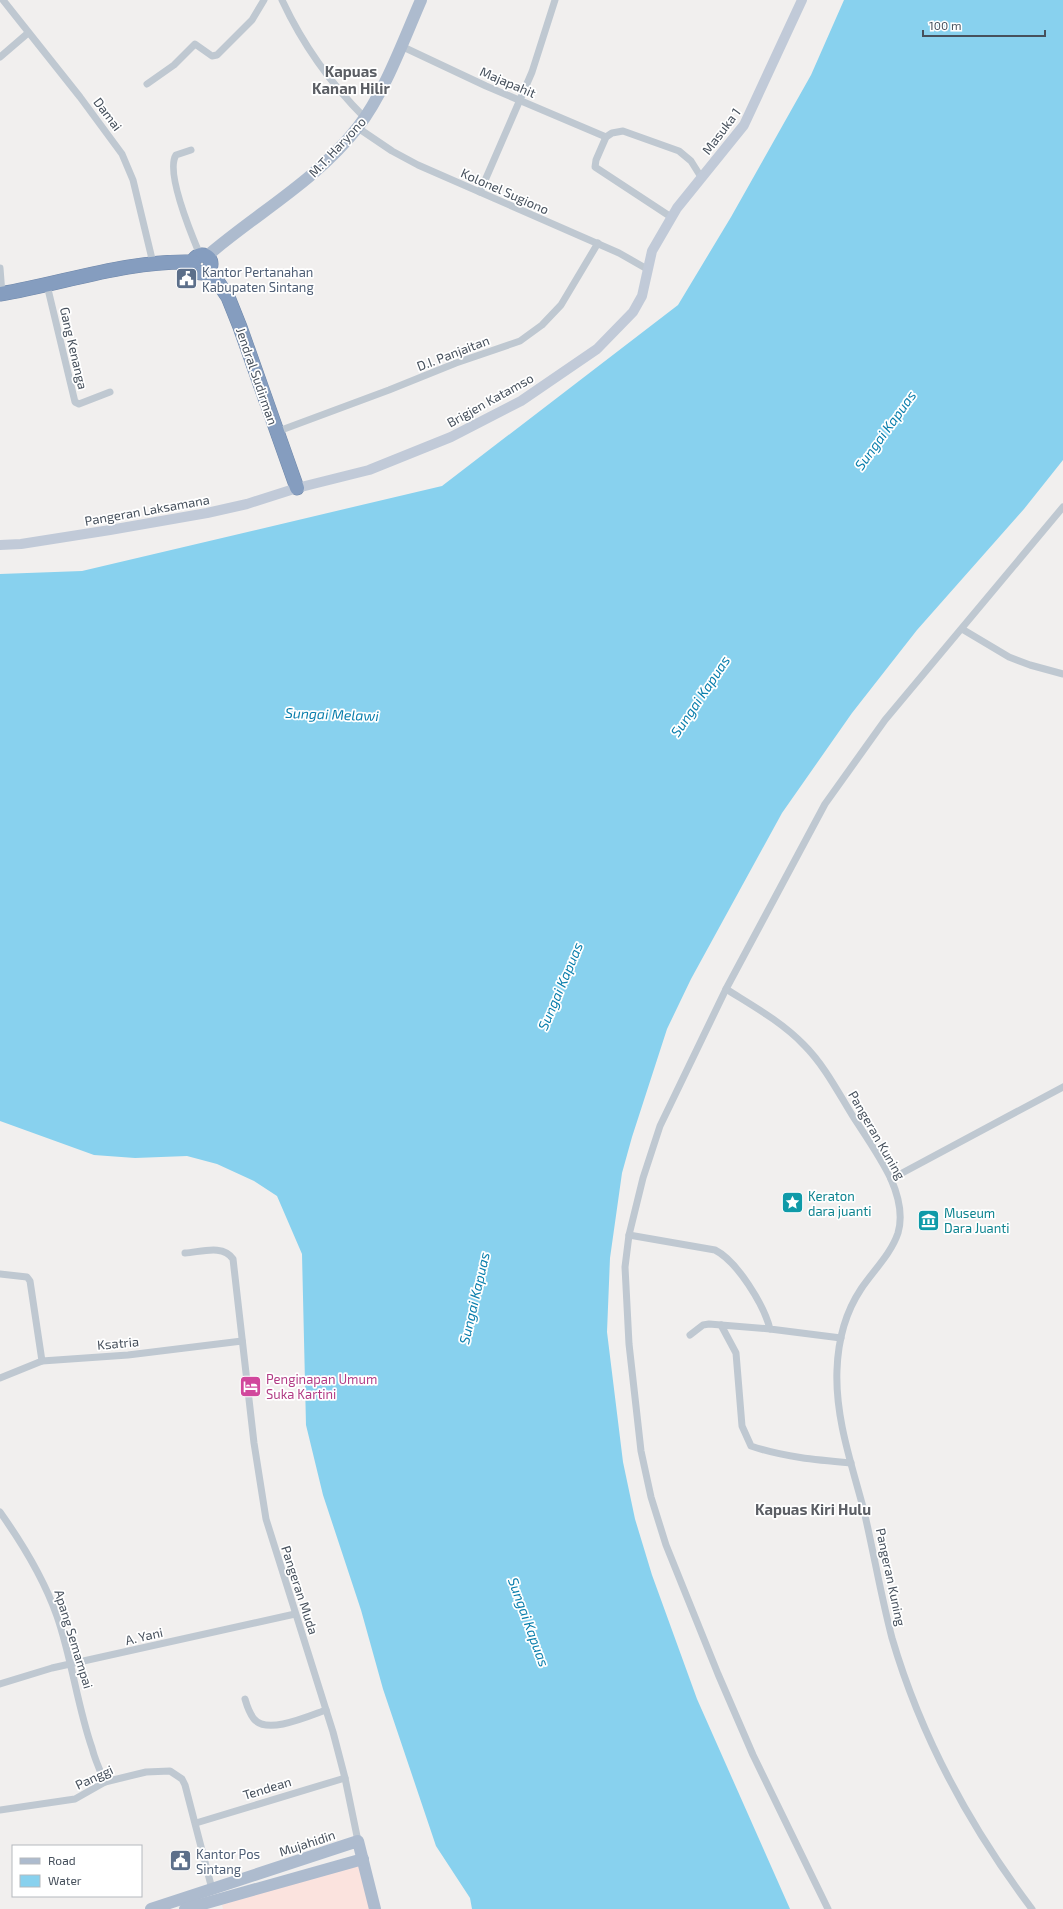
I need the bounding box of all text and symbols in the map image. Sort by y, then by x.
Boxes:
scale bar [923,12,1045,38]
text: 100 m [929,18,961,32]
district label: Kapuas Kanan Hilir [312,62,391,97]
street label: Majapahit [478,63,538,101]
street label: Damai [90,94,126,134]
street label: Masuka 1 [698,104,744,158]
street label: M.T. Haryono [305,114,369,180]
street label: Kolonel Sugiono [459,164,551,218]
place label: Kantor Pertanahan Kabupaten Sintang [202,264,314,295]
public building icon: Kantor Pertanahan Kabupaten Sintang [173,266,199,292]
street label: Gang Kenanga [57,305,91,391]
street label: Jendral Sudirman [233,325,281,427]
street label: D.I. Panjaitan [414,332,492,374]
street label: Brigjen Katamso [444,370,536,430]
water label: Sungai Kapuas [851,387,919,473]
street label: Pangeran Laksamana [83,491,211,529]
water label: Sungai Kapuas [667,652,733,740]
water label: Sungai Melawi [285,704,380,724]
water label: Sungai Kapuas [534,940,586,1032]
street label: Pangeran Kuning [845,1088,909,1182]
place label: Keraton dara juanti [808,1188,871,1219]
place icon: Keraton dara juanti [779,1190,805,1216]
place label: Museum Dara Juanti [944,1205,1009,1236]
museum icon: Museum Dara Juanti [915,1207,941,1233]
water label: Sungai Kapuas [455,1250,493,1346]
street label: Ksatria [96,1333,140,1353]
place label: Penginapan Umum Suka Kartini [266,1371,377,1402]
hotel icon: Penginapan Umum Suka Kartini [238,1373,264,1399]
district label: Kapuas Kiri Hulu [755,1500,871,1518]
street label: Pangeran Kuning [873,1526,909,1628]
street label: Pangeran Muda [278,1543,322,1637]
water label: Sungai Kapuas [505,1575,553,1669]
street label: Apang Semampai [51,1588,97,1690]
street label: A. Yani [124,1624,164,1648]
street label: Panggi [72,1761,116,1793]
street label: Tendean [241,1773,293,1803]
street label: Mujahidin [277,1826,337,1860]
legend [12,1845,142,1897]
place label: Kantor Pos Sintang [196,1846,260,1877]
public building icon: Kantor Pos Sintang [167,1848,193,1874]
text: Road [48,1853,76,1867]
text: Water [48,1873,82,1887]

